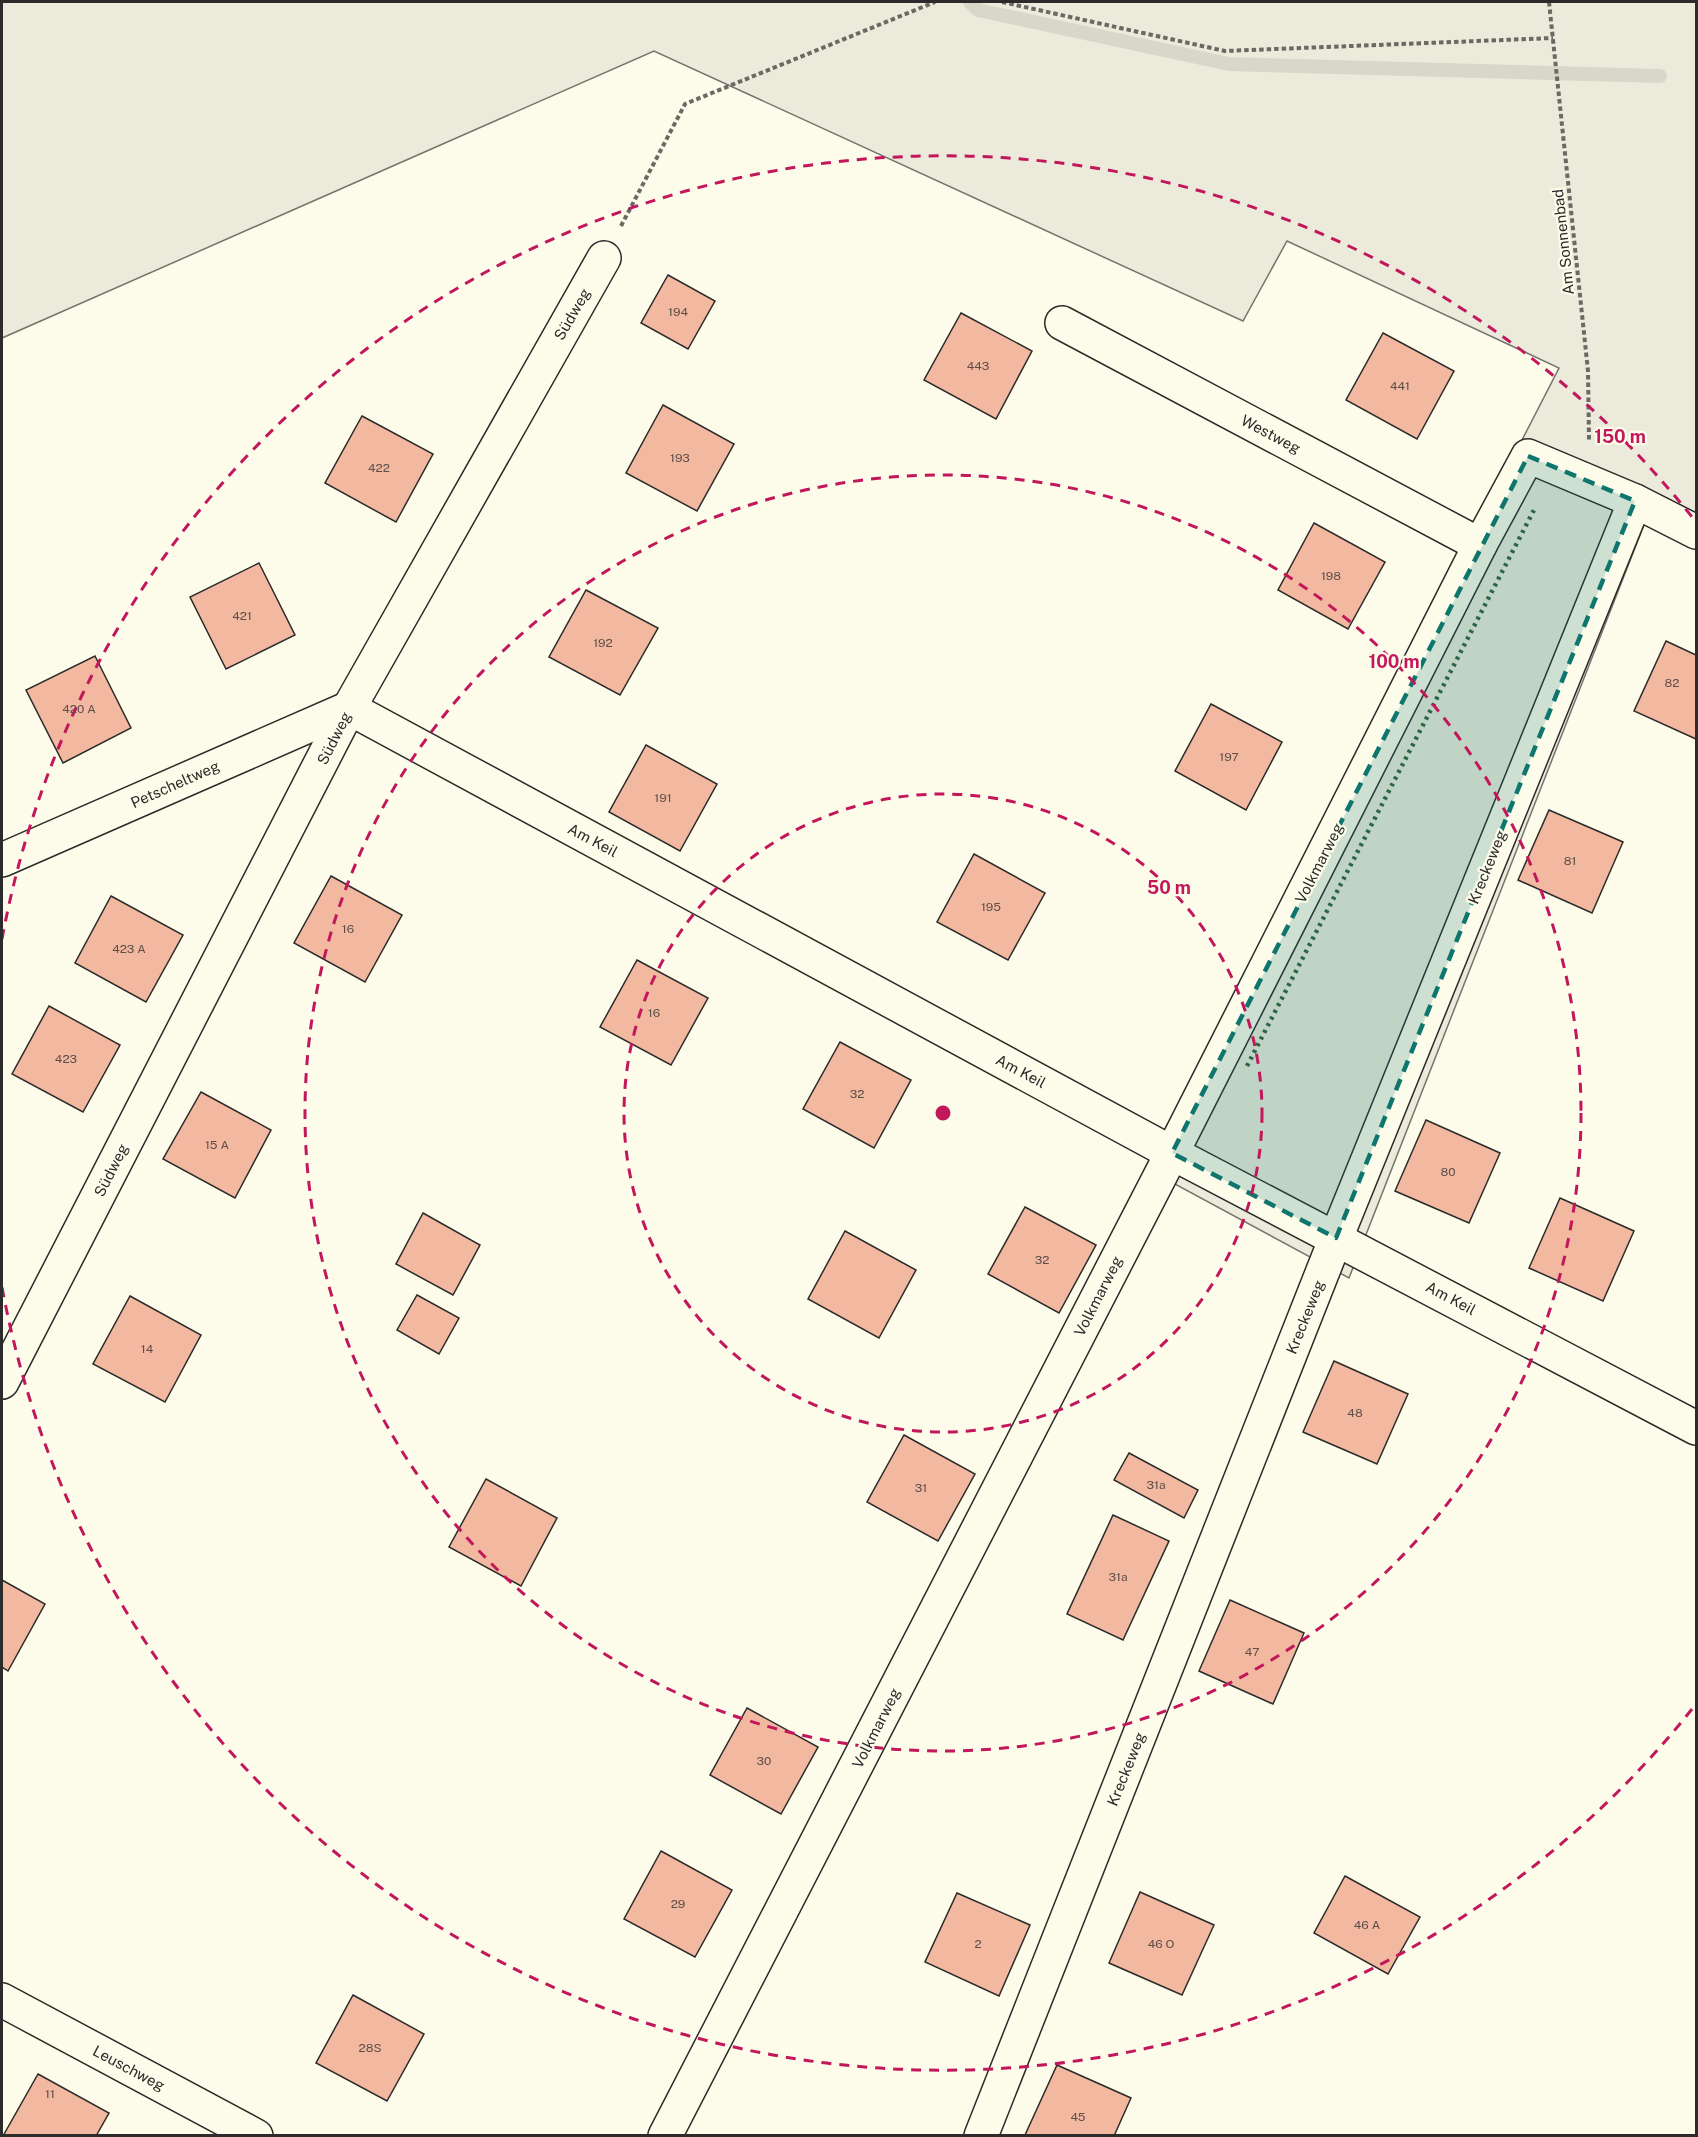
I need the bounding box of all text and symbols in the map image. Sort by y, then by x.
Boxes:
street label: Am Sonnenbad [1549,188,1577,296]
street label: Südweg [550,285,594,343]
house number: 194 [668,305,688,319]
house number: 443 [967,359,989,373]
house number: 441 [1390,379,1410,393]
street label: Westweg [1238,411,1304,457]
text: 150 m [1594,426,1646,447]
house number: 193 [670,451,690,465]
house number: 422 [368,461,390,475]
house number: 198 [1321,569,1341,583]
house number: 421 [232,609,252,623]
house number: 192 [593,636,613,650]
text: 100 m [1368,651,1420,672]
house number: 82 [1665,676,1679,690]
house number: 420 A [62,702,96,716]
street label: Südweg [313,709,355,767]
house number: 197 [1219,750,1239,764]
street label: Petscheltweg [128,757,222,811]
house number: 191 [654,791,672,805]
street label: Am Keil [565,820,621,860]
street label: Volkmarweg [1292,820,1346,906]
street label: Kreckeweg [1464,828,1510,906]
house number: 81 [1564,854,1576,868]
text: 50 m [1147,877,1191,898]
house number: 195 [981,900,1001,914]
house number: 16 [342,922,354,936]
house number: 423 A [112,942,146,956]
house number: 16 [648,1006,660,1020]
street label: Am Keil [993,1051,1049,1091]
house number: 423 [55,1052,77,1066]
house number: 32 [850,1087,864,1101]
centre of rings [933,1103,953,1123]
house number: 15 A [205,1138,229,1152]
street label: Südweg [90,1141,132,1199]
house number: 80 [1440,1165,1456,1179]
house number: 32 [1035,1253,1049,1267]
street label: Volkmarweg [1071,1253,1125,1339]
street label: Kreckeweg [1282,1278,1328,1356]
street label: Am Keil [1423,1278,1479,1318]
house number: 14 [141,1342,154,1356]
house number: 48 [1347,1406,1363,1420]
house number: 31a [1146,1478,1166,1492]
house number: 31 [915,1481,927,1495]
house number: 31a [1108,1570,1128,1584]
house number: 47 [1245,1645,1259,1659]
street label: Volkmarweg [849,1685,903,1771]
street label: Kreckeweg [1103,1730,1149,1808]
house number: 30 [757,1754,771,1768]
house number: 29 [671,1897,685,1911]
house number: 46 A [1354,1918,1381,1932]
house number: 2 [974,1937,982,1951]
house number: 46 O [1148,1937,1175,1951]
house number: 28S [359,2041,381,2055]
street label: Leuschweg [90,2042,168,2094]
house number: 11 [45,2087,55,2101]
house number: 45 [1070,2110,1086,2124]

